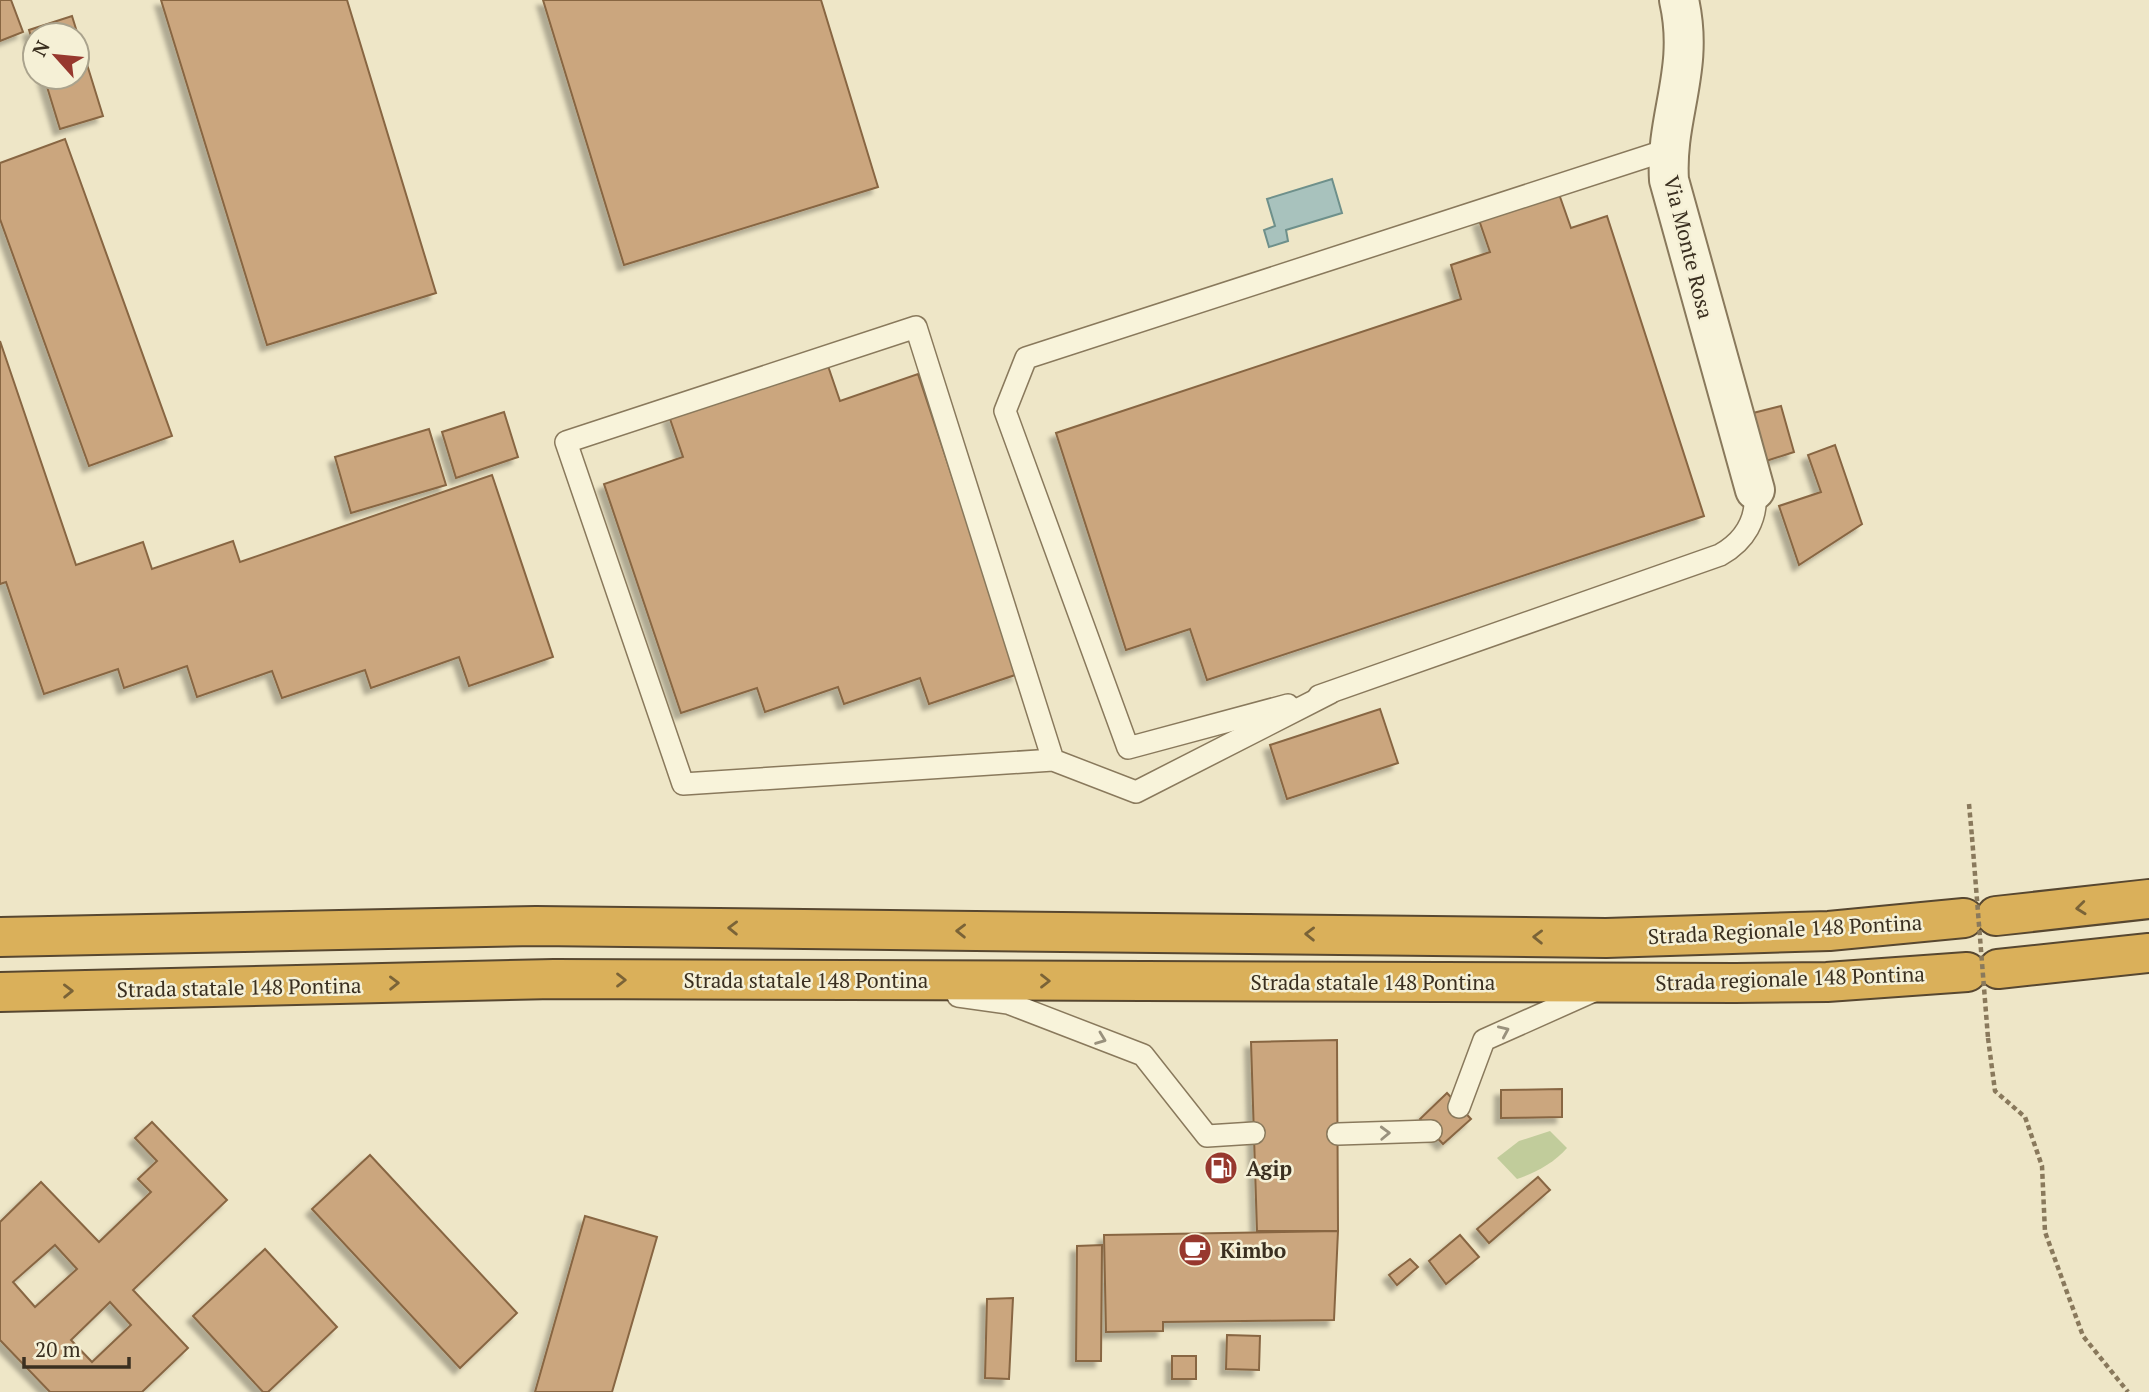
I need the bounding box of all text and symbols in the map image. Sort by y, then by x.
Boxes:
north arrow [21,21,91,91]
text: N [26,35,55,60]
street label: Via Monte Rosa [1658,173,1720,322]
one-way arrow [2075,900,2087,915]
street label: Strada Regionale 148 Pontina [1647,908,1923,950]
one-way arrow [727,920,738,936]
one-way arrow [955,923,966,938]
one-way arrow [1305,927,1316,942]
one-way arrow [1532,929,1543,945]
street label: Strada regionale 148 Pontina [1655,959,1926,997]
street label: Strada statale 148 Pontina [684,966,929,994]
street label: Strada statale 148 Pontina [1251,968,1496,996]
street label: Strada statale 148 Pontina [116,971,362,1003]
one-way arrow [616,972,627,988]
one-way arrow [1040,973,1050,989]
one-way arrow [389,975,399,991]
one-way arrow [63,983,74,999]
one-way arrow [1497,1025,1509,1039]
one-way arrow [1095,1031,1107,1045]
one-way arrow [1380,1125,1390,1141]
fuel station icon: Agip [1202,1149,1240,1187]
place label: Agip [1246,1154,1292,1182]
cafe icon: Kimbo [1176,1231,1214,1269]
place label: Kimbo [1220,1236,1286,1264]
scale bar [24,1326,130,1370]
text: 20 m [35,1335,81,1363]

